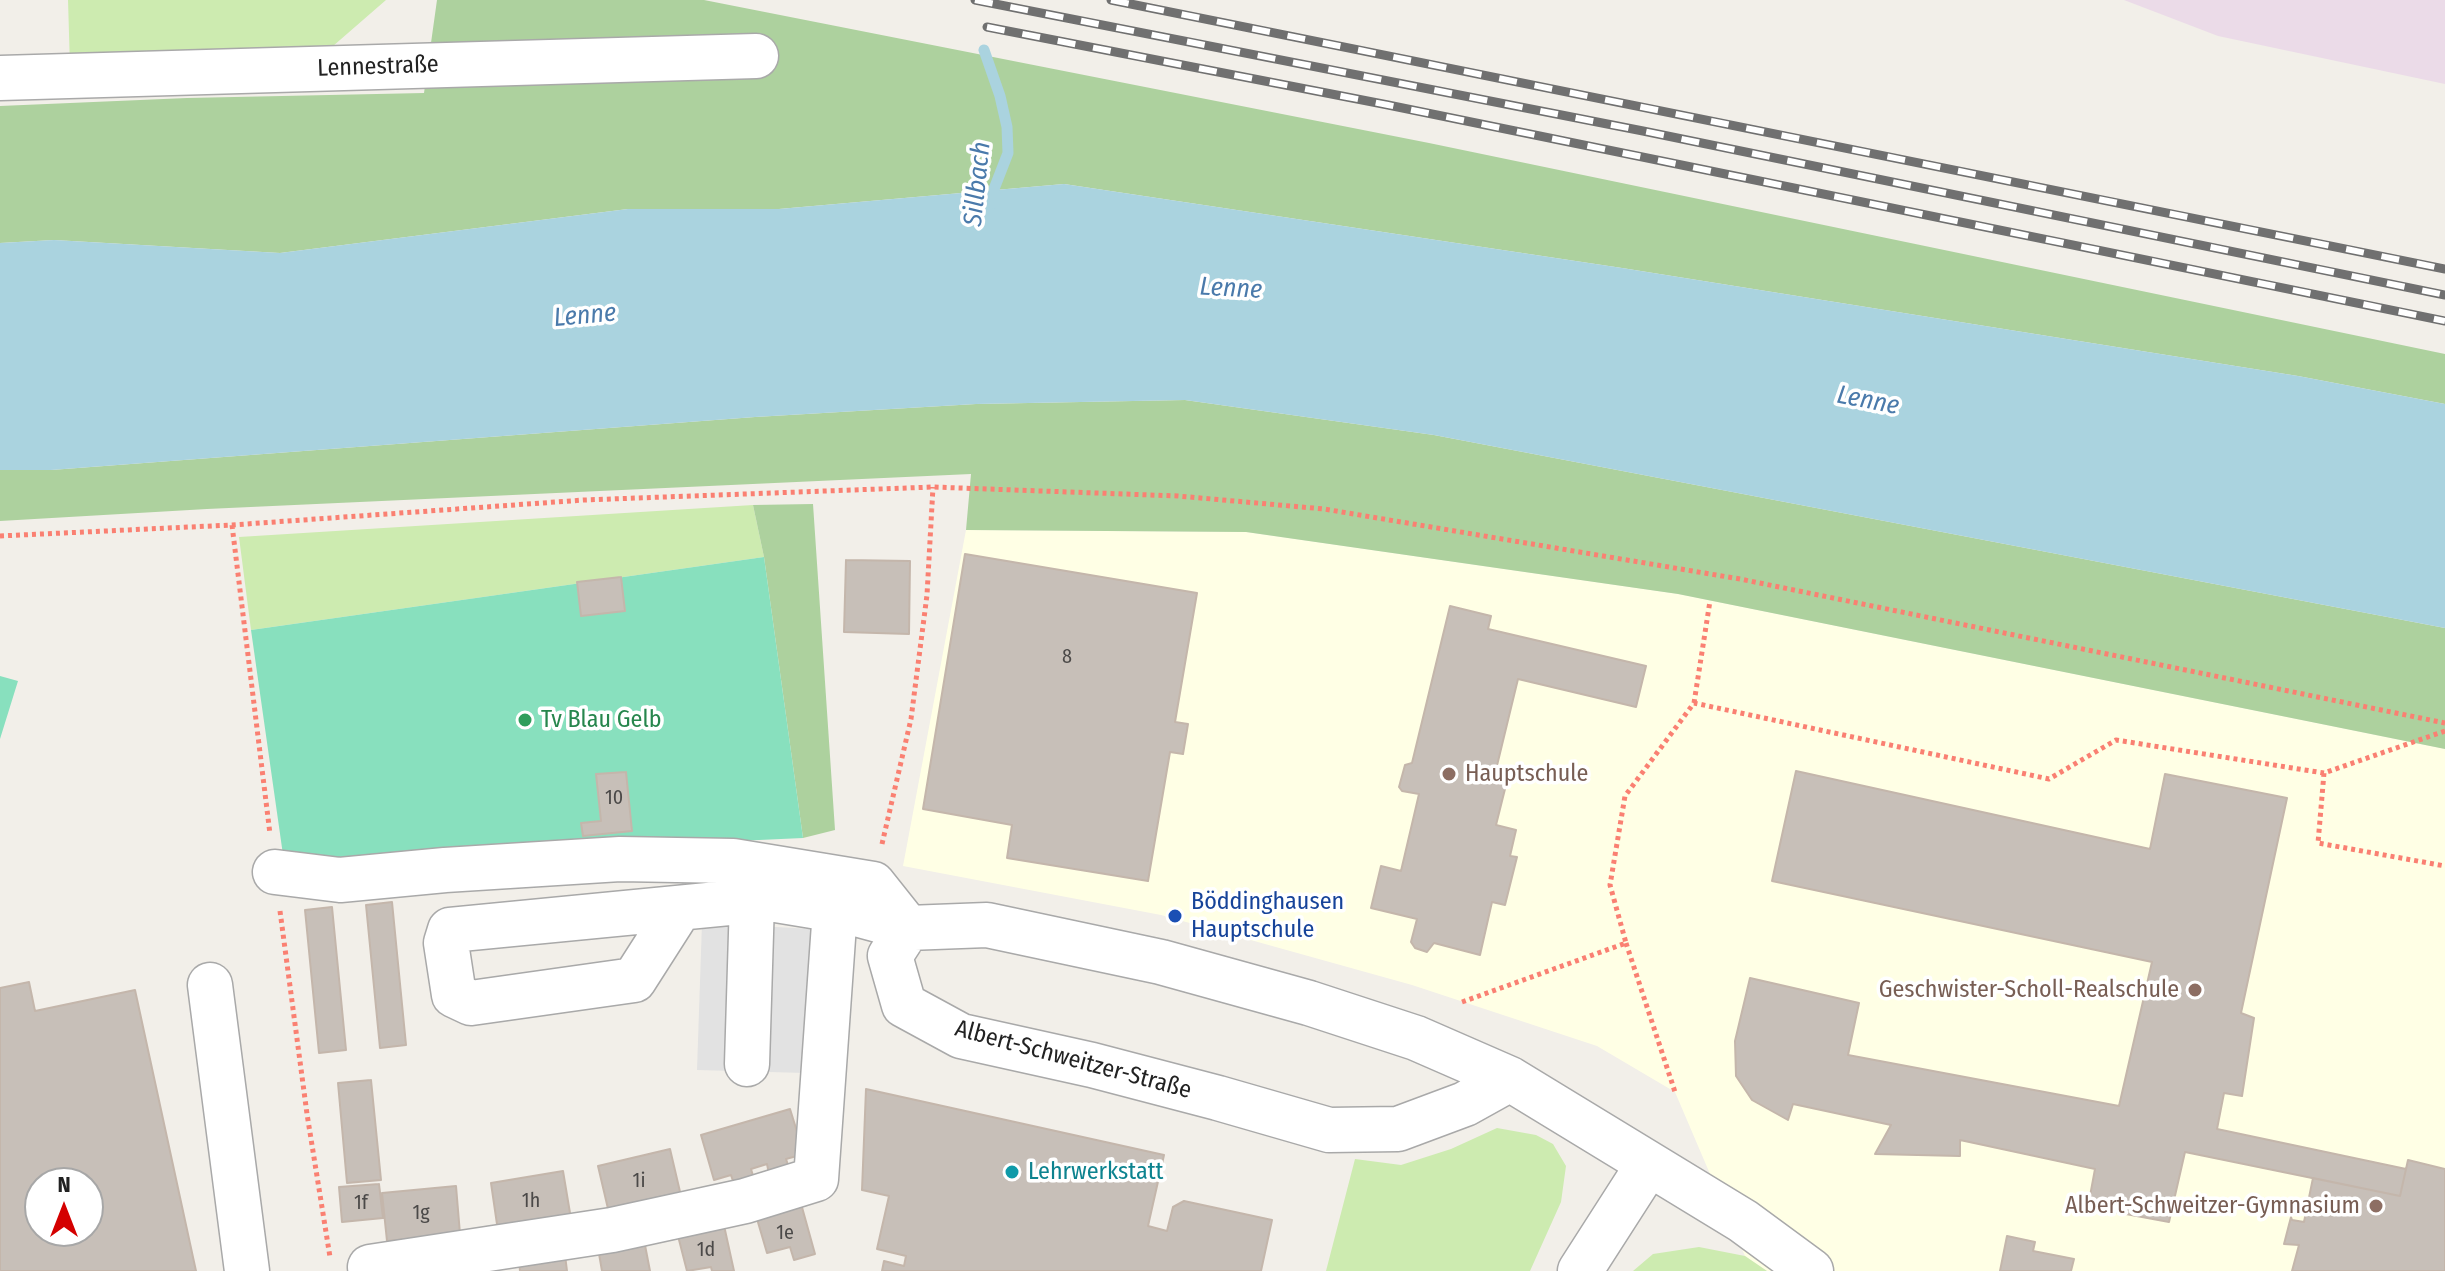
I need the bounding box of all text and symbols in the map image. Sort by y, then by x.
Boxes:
street label: Lennestraße [317,50,439,84]
water label: Sillbach [958,140,998,228]
water label: Lenne [1199,272,1263,306]
water label: Lenne [552,298,618,334]
water label: Lenne [1834,380,1902,422]
house number: 8 [1062,645,1072,669]
place label: Tv Blau Gelb [541,706,661,734]
marker: Tv Blau Gelb [516,711,534,729]
place label: Hauptschule [1465,760,1588,788]
marker: Hauptschule [1440,765,1458,783]
house number: 10 [605,786,623,810]
place label: Böddinghausen Hauptschule [1191,888,1344,944]
marker: Böddinghausen Hauptschule [1166,907,1184,925]
place label: Geschwister-Scholl-Realschule [1879,976,2179,1004]
marker: Geschwister-Scholl-Realschule [2186,981,2204,999]
street label: Albert-Schweitzer-Straße [952,1015,1194,1105]
place label: Lehrwerkstatt [1028,1158,1163,1186]
marker: Lehrwerkstatt [1003,1163,1021,1181]
north arrow [24,1167,104,1247]
house number: 1i [633,1169,645,1193]
text: N [57,1171,71,1198]
house number: 1h [522,1189,540,1213]
house number: 1f [354,1191,368,1215]
place label: Albert-Schweitzer-Gymnasium [2065,1192,2360,1220]
marker: Albert-Schweitzer-Gymnasium [2367,1197,2385,1215]
house number: 1g [412,1201,430,1225]
house number: 1e [776,1221,794,1245]
house number: 1d [697,1238,715,1262]

